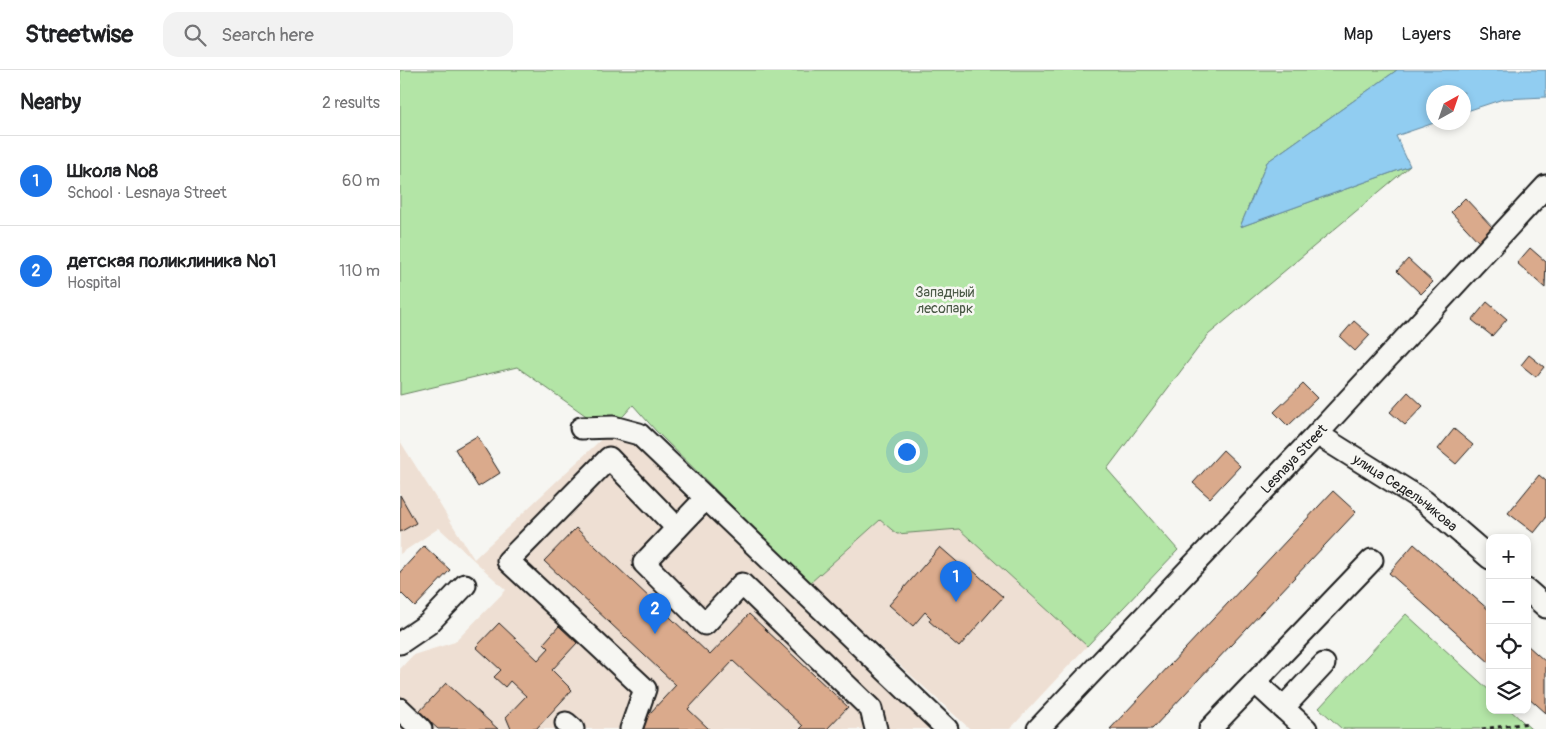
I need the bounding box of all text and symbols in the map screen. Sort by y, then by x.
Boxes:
search box [163,12,513,57]
text: Streetwise [25,20,133,49]
icon: search [181,21,209,49]
text: Search here [221,23,314,47]
text: Map [1344,23,1373,46]
text: Layers [1401,23,1451,46]
text: Share [1479,23,1521,46]
north arrow [1426,85,1471,130]
text: Nearby [20,89,81,116]
text: 2 results [322,93,380,113]
text: Школа №8 [67,159,158,183]
text: 1 [33,171,39,191]
text: 60 m [342,171,380,191]
text: School · Lesnaya Street [67,183,227,203]
text: детская поликлиника №1 [67,249,276,273]
text: 2 [32,261,40,281]
text: 110 m [339,261,380,281]
text: Hospital [67,273,121,293]
park label: Западный лесопарк [915,284,975,317]
street label: Lesnaya Street [1257,420,1331,497]
your location [894,439,920,465]
street label: улица Седельникова [1349,450,1461,535]
map controls [1486,534,1531,714]
button: + [1486,534,1531,579]
pin: 1 [940,561,972,602]
button: − [1486,579,1531,624]
pin: 2 [639,593,671,634]
button: locate [1486,624,1531,669]
button: layers [1486,669,1531,714]

